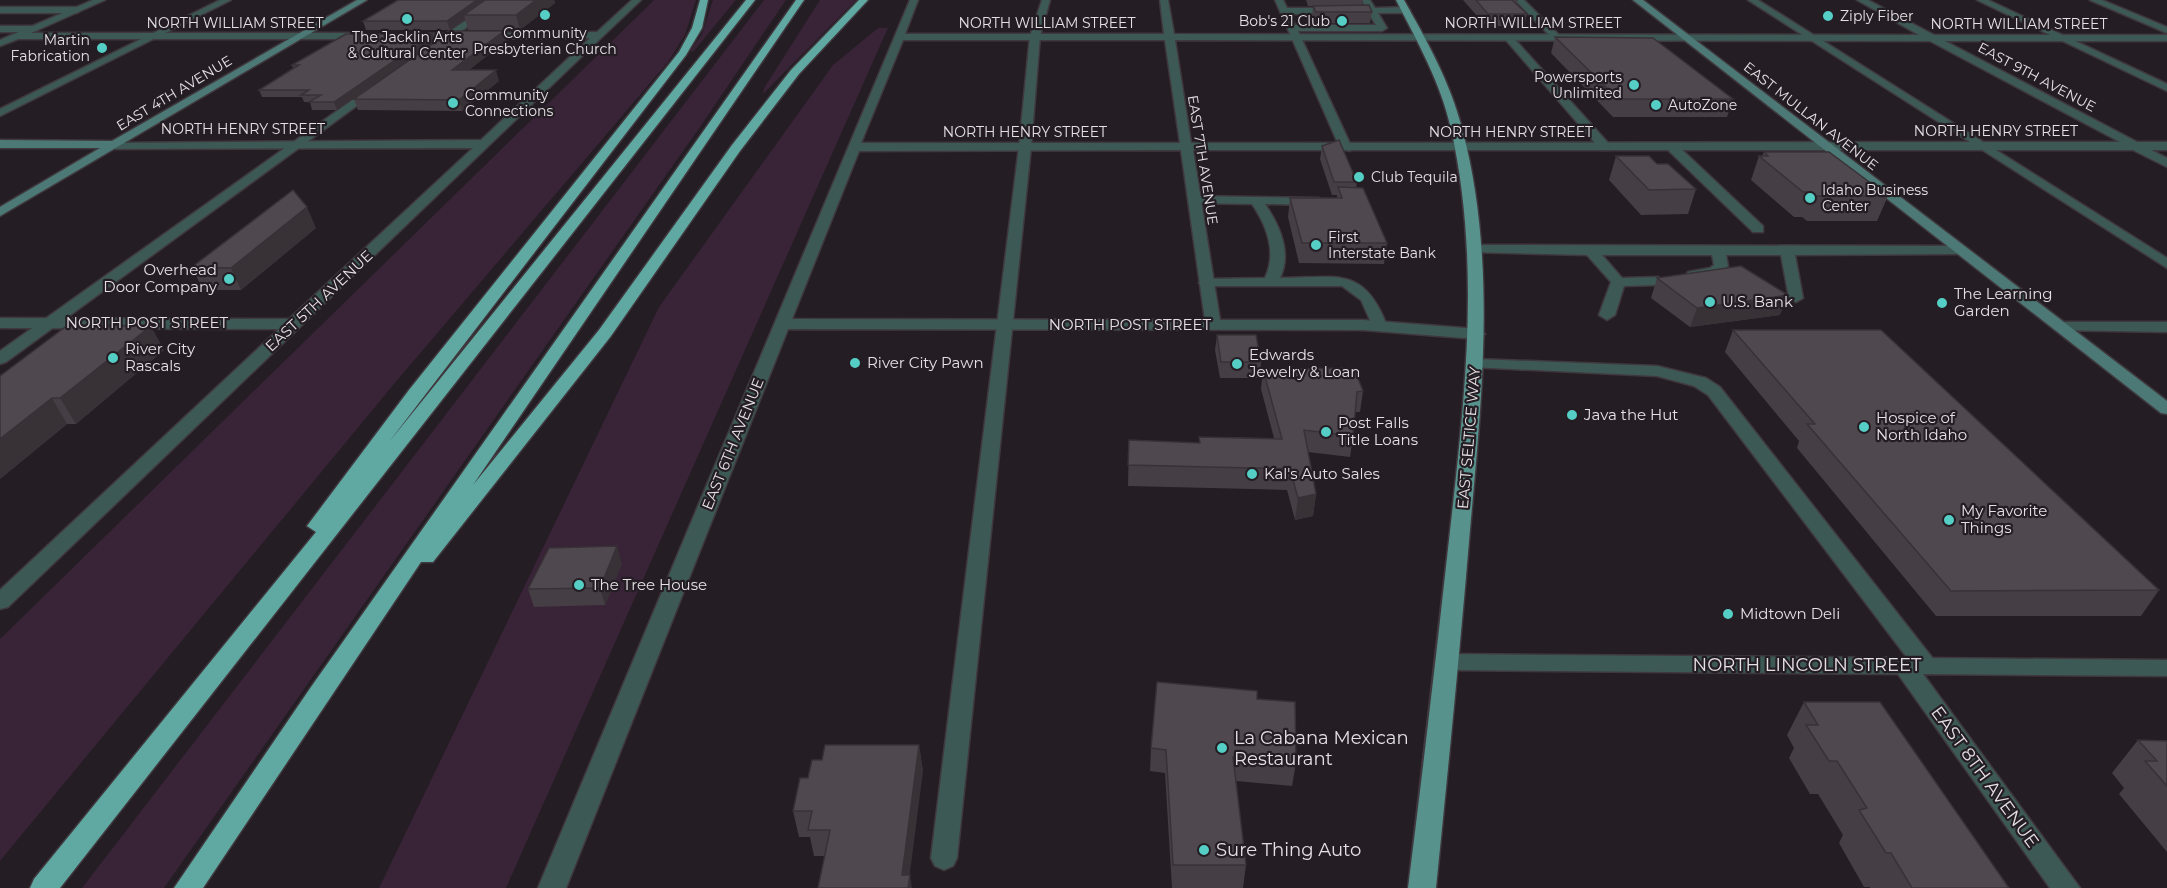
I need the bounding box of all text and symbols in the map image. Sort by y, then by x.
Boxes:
place label: Ziply Fiber [1840,7,1914,25]
marker: Community Presbyterian Church [538,8,552,22]
marker: Ziply Fiber [1821,9,1835,23]
marker: The Jacklin Arts & Cultural Center [400,12,414,26]
place label: Bob's 21 Club [1239,12,1330,30]
street label: NORTH WILLIAM STREET [147,14,323,32]
street label: NORTH WILLIAM STREET [959,14,1135,32]
marker: Bob's 21 Club [1335,14,1349,28]
street label: NORTH WILLIAM STREET [1445,14,1621,32]
street label: NORTH WILLIAM STREET [1931,15,2107,33]
place label: Community Presbyterian Church [473,24,617,58]
place label: The Jacklin Arts & Cultural Center [348,28,467,62]
place label: Martin Fabrication [11,31,90,65]
street label: EAST 9TH AVENUE [1975,38,2099,116]
marker: Martin Fabrication [95,41,109,55]
street label: EAST 4TH AVENUE [113,51,235,135]
street label: EAST MULLAN AVENUE [1740,58,1882,174]
place label: Powersports Unlimited [1534,68,1622,102]
marker: Powersports Unlimited [1627,78,1641,92]
place label: Community Connections [465,86,553,120]
street label: EAST 7TH AVENUE [1184,94,1222,226]
marker: Community Connections [446,96,460,110]
place label: AutoZone [1668,96,1737,114]
marker: AutoZone [1649,98,1663,112]
street label: NORTH HENRY STREET [161,120,325,138]
street label: NORTH HENRY STREET [1914,122,2078,140]
street label: NORTH HENRY STREET [943,123,1107,141]
street label: NORTH HENRY STREET [1429,123,1593,141]
place label: Club Tequila [1371,168,1458,186]
marker: Club Tequila [1352,170,1366,184]
place label: Idaho Business Center [1822,181,1928,215]
marker: Idaho Business Center [1803,191,1817,205]
place label: First Interstate Bank [1328,228,1436,262]
marker: First Interstate Bank [1309,238,1323,252]
street label: EAST 5TH AVENUE [261,246,376,355]
place label: Overhead Door Company [103,260,218,296]
marker: Overhead Door Company [222,272,236,286]
place label: The Learning Garden [1954,284,2053,320]
place label: U.S. Bank [1722,292,1793,311]
marker: U.S. Bank [1703,295,1717,309]
marker: The Learning Garden [1935,296,1949,310]
street label: NORTH POST STREET [66,313,229,332]
street label: NORTH POST STREET [1049,315,1212,334]
place label: River City Rascals [125,339,196,375]
place label: Edwards Jewelry & Loan [1248,345,1361,381]
marker: River City Rascals [106,351,120,365]
place label: River City Pawn [867,353,984,372]
marker: River City Pawn [848,356,862,370]
marker: Edwards Jewelry & Loan [1230,357,1244,371]
street label: EAST SELTICE WAY [1453,366,1484,510]
street label: EAST 6TH AVENUE [697,375,768,513]
place label: Java the Hut [1583,405,1678,424]
marker: Java the Hut [1565,408,1579,422]
place label: Hospice of North Idaho [1876,408,1967,444]
place label: Post Falls Title Loans [1338,413,1418,449]
marker: Hospice of North Idaho [1857,420,1871,434]
marker: Post Falls Title Loans [1319,425,1333,439]
place label: Kal's Auto Sales [1264,464,1380,483]
marker: Kal's Auto Sales [1245,467,1259,481]
place label: My Favorite Things [1961,501,2047,537]
marker: My Favorite Things [1942,513,1956,527]
place label: The Tree House [591,575,707,594]
marker: The Tree House [572,578,586,592]
place label: Midtown Deli [1740,604,1840,623]
marker: Midtown Deli [1721,607,1735,621]
street label: NORTH LINCOLN STREET [1693,654,1922,676]
street label: EAST 8TH AVENUE [1926,702,2044,852]
place label: La Cabana Mexican Restaurant [1234,727,1409,770]
marker: La Cabana Mexican Restaurant [1215,741,1229,755]
place label: Sure Thing Auto [1216,839,1361,861]
marker: Sure Thing Auto [1197,843,1211,857]

